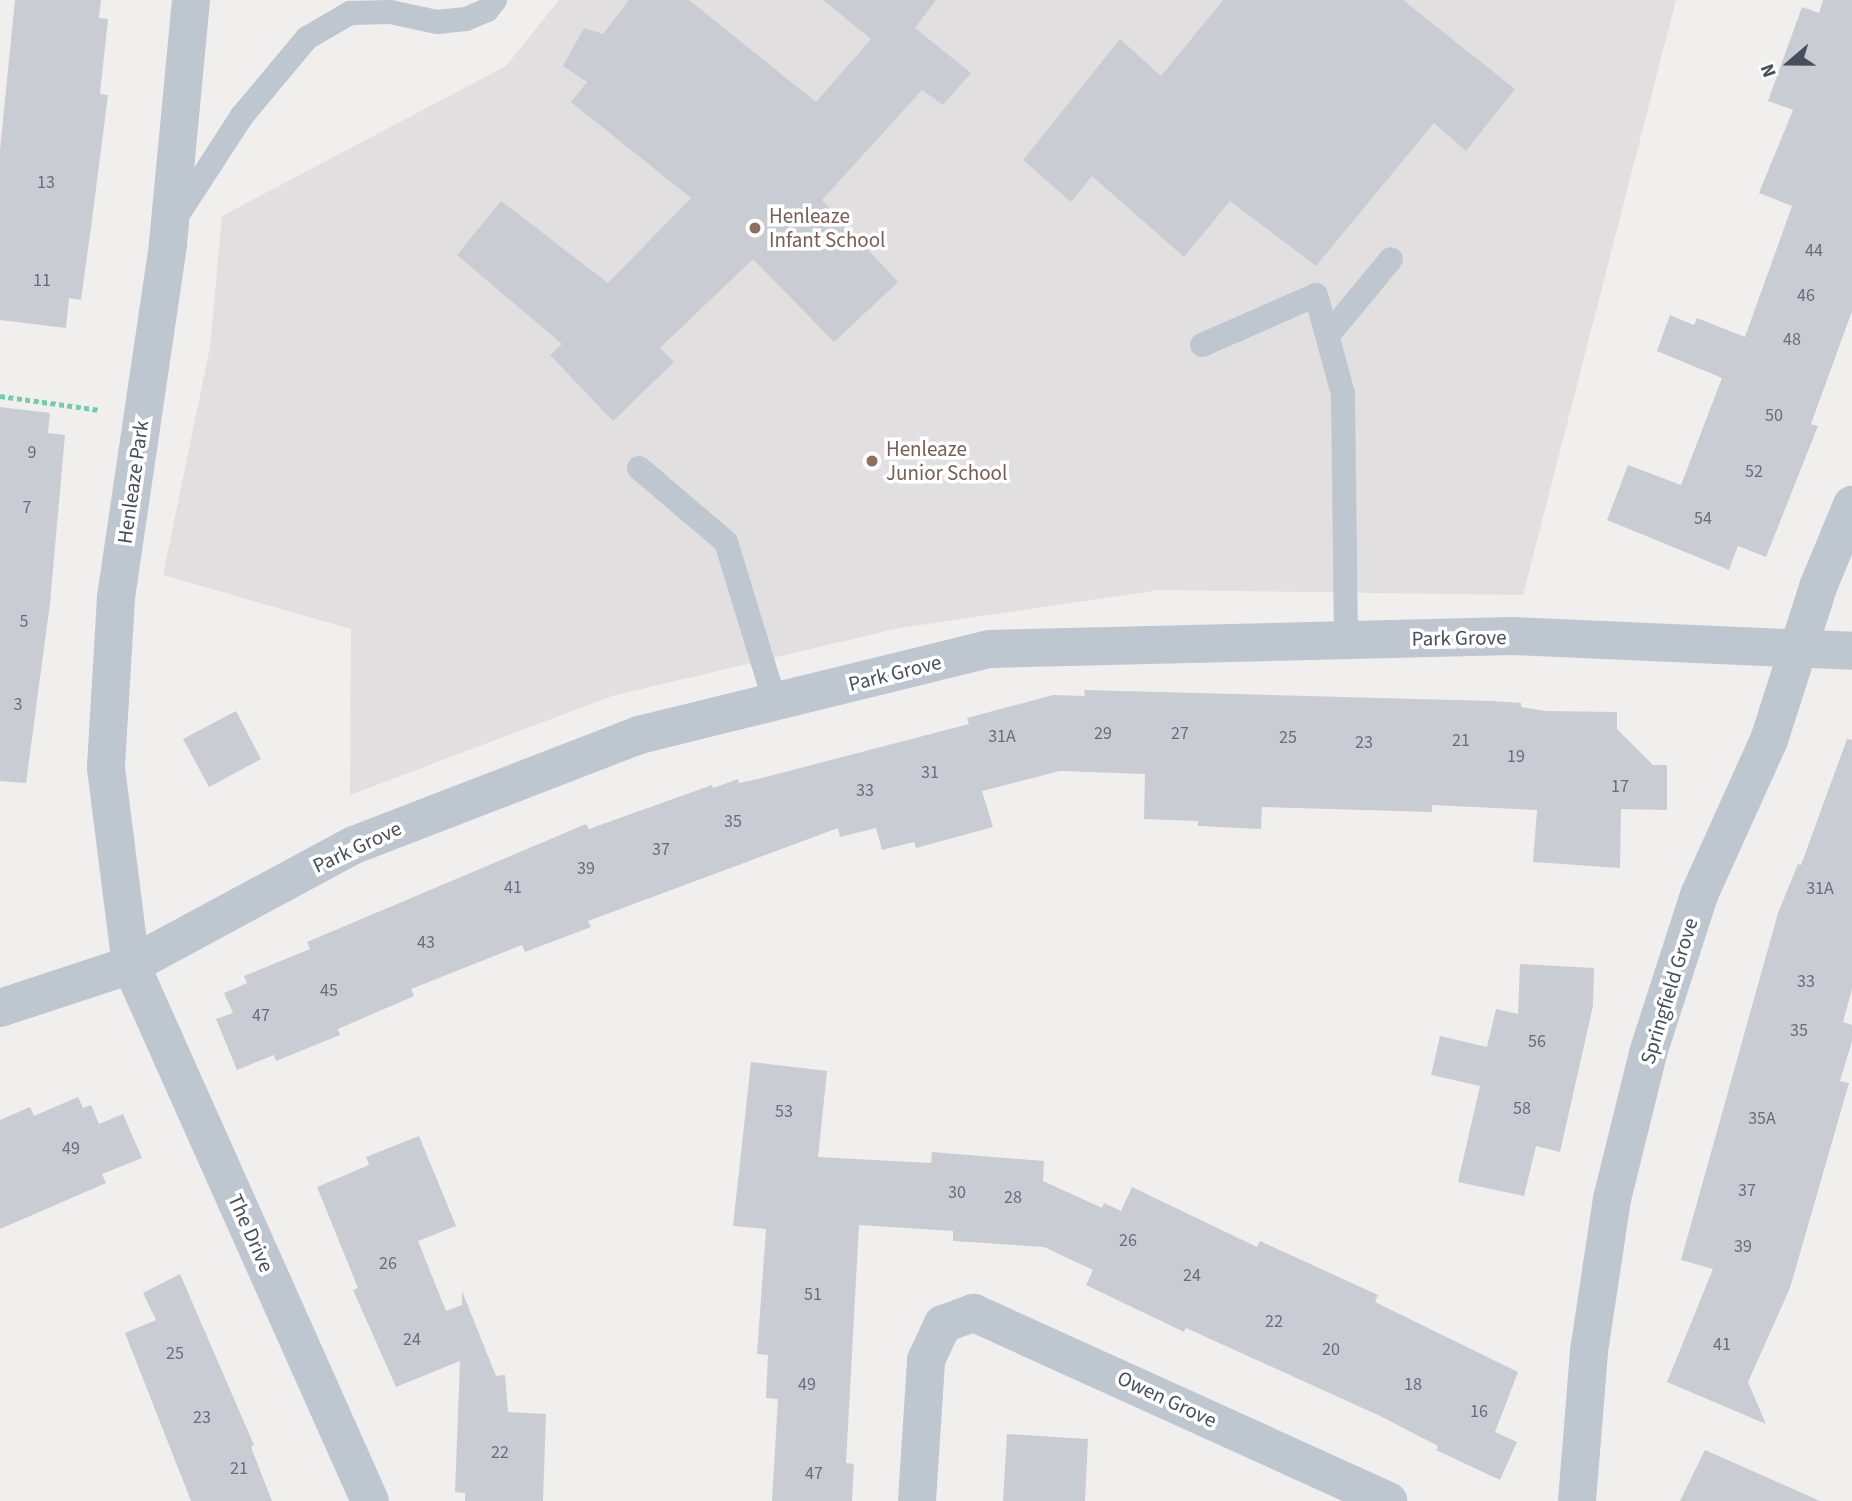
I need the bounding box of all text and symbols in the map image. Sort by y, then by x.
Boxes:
north arrow [1754,28,1824,98]
text: N [1754,60,1784,81]
house number: 13 [37,172,55,194]
place label: Henleaze Infant School [769,203,885,253]
marker: Henleaze Infant School [747,220,763,236]
house number: 44 [1805,240,1823,262]
house number: 11 [33,270,51,292]
house number: 46 [1797,285,1815,307]
house number: 48 [1783,329,1801,351]
house number: 50 [1765,405,1783,427]
street label: Henleaze Park [112,419,154,545]
place label: Henleaze Junior School [886,436,1007,486]
house number: 9 [28,442,36,464]
marker: Henleaze Junior School [864,453,880,469]
house number: 52 [1745,461,1763,483]
house number: 7 [23,497,31,519]
house number: 54 [1694,508,1712,530]
house number: 5 [20,611,28,633]
street label: Park Grove [1411,625,1507,651]
street label: Park Grove [846,649,944,697]
house number: 3 [14,694,22,716]
house number: 29 [1094,723,1112,745]
house number: 27 [1171,723,1189,745]
house number: 31A [988,726,1016,748]
house number: 25 [1279,727,1297,749]
house number: 21 [1452,730,1470,752]
house number: 23 [1355,732,1373,754]
house number: 19 [1507,746,1525,768]
house number: 31 [921,762,939,784]
house number: 17 [1611,776,1629,798]
house number: 33 [856,780,874,802]
house number: 35 [724,811,742,833]
street label: Park Grove [309,816,405,878]
house number: 37 [652,839,670,861]
house number: 39 [577,858,595,880]
house number: 41 [504,877,522,899]
house number: 31A [1806,878,1834,900]
street label: Springfield Grove [1635,915,1703,1067]
house number: 43 [417,932,435,954]
house number: 33 [1797,971,1815,993]
house number: 45 [320,980,338,1002]
house number: 47 [252,1005,270,1027]
house number: 35 [1790,1020,1808,1042]
house number: 56 [1528,1031,1546,1053]
house number: 58 [1513,1098,1531,1120]
house number: 53 [775,1101,793,1123]
house number: 35A [1748,1108,1776,1130]
house number: 49 [62,1138,80,1160]
house number: 37 [1738,1180,1756,1202]
house number: 30 [948,1182,966,1204]
house number: 28 [1004,1187,1022,1209]
street label: The Drive [223,1190,279,1276]
house number: 26 [1119,1230,1137,1252]
house number: 39 [1734,1236,1752,1258]
house number: 26 [379,1253,397,1275]
house number: 24 [1183,1265,1201,1287]
house number: 51 [804,1284,822,1306]
house number: 22 [1265,1311,1283,1333]
house number: 24 [403,1329,421,1351]
house number: 41 [1713,1334,1731,1356]
house number: 20 [1322,1339,1340,1361]
house number: 25 [166,1343,184,1365]
street label: Owen Grove [1113,1365,1221,1433]
house number: 49 [798,1374,816,1396]
house number: 18 [1404,1374,1422,1396]
house number: 16 [1470,1401,1488,1423]
house number: 23 [193,1407,211,1429]
house number: 22 [491,1442,509,1464]
house number: 21 [230,1458,248,1480]
house number: 47 [805,1463,823,1485]

